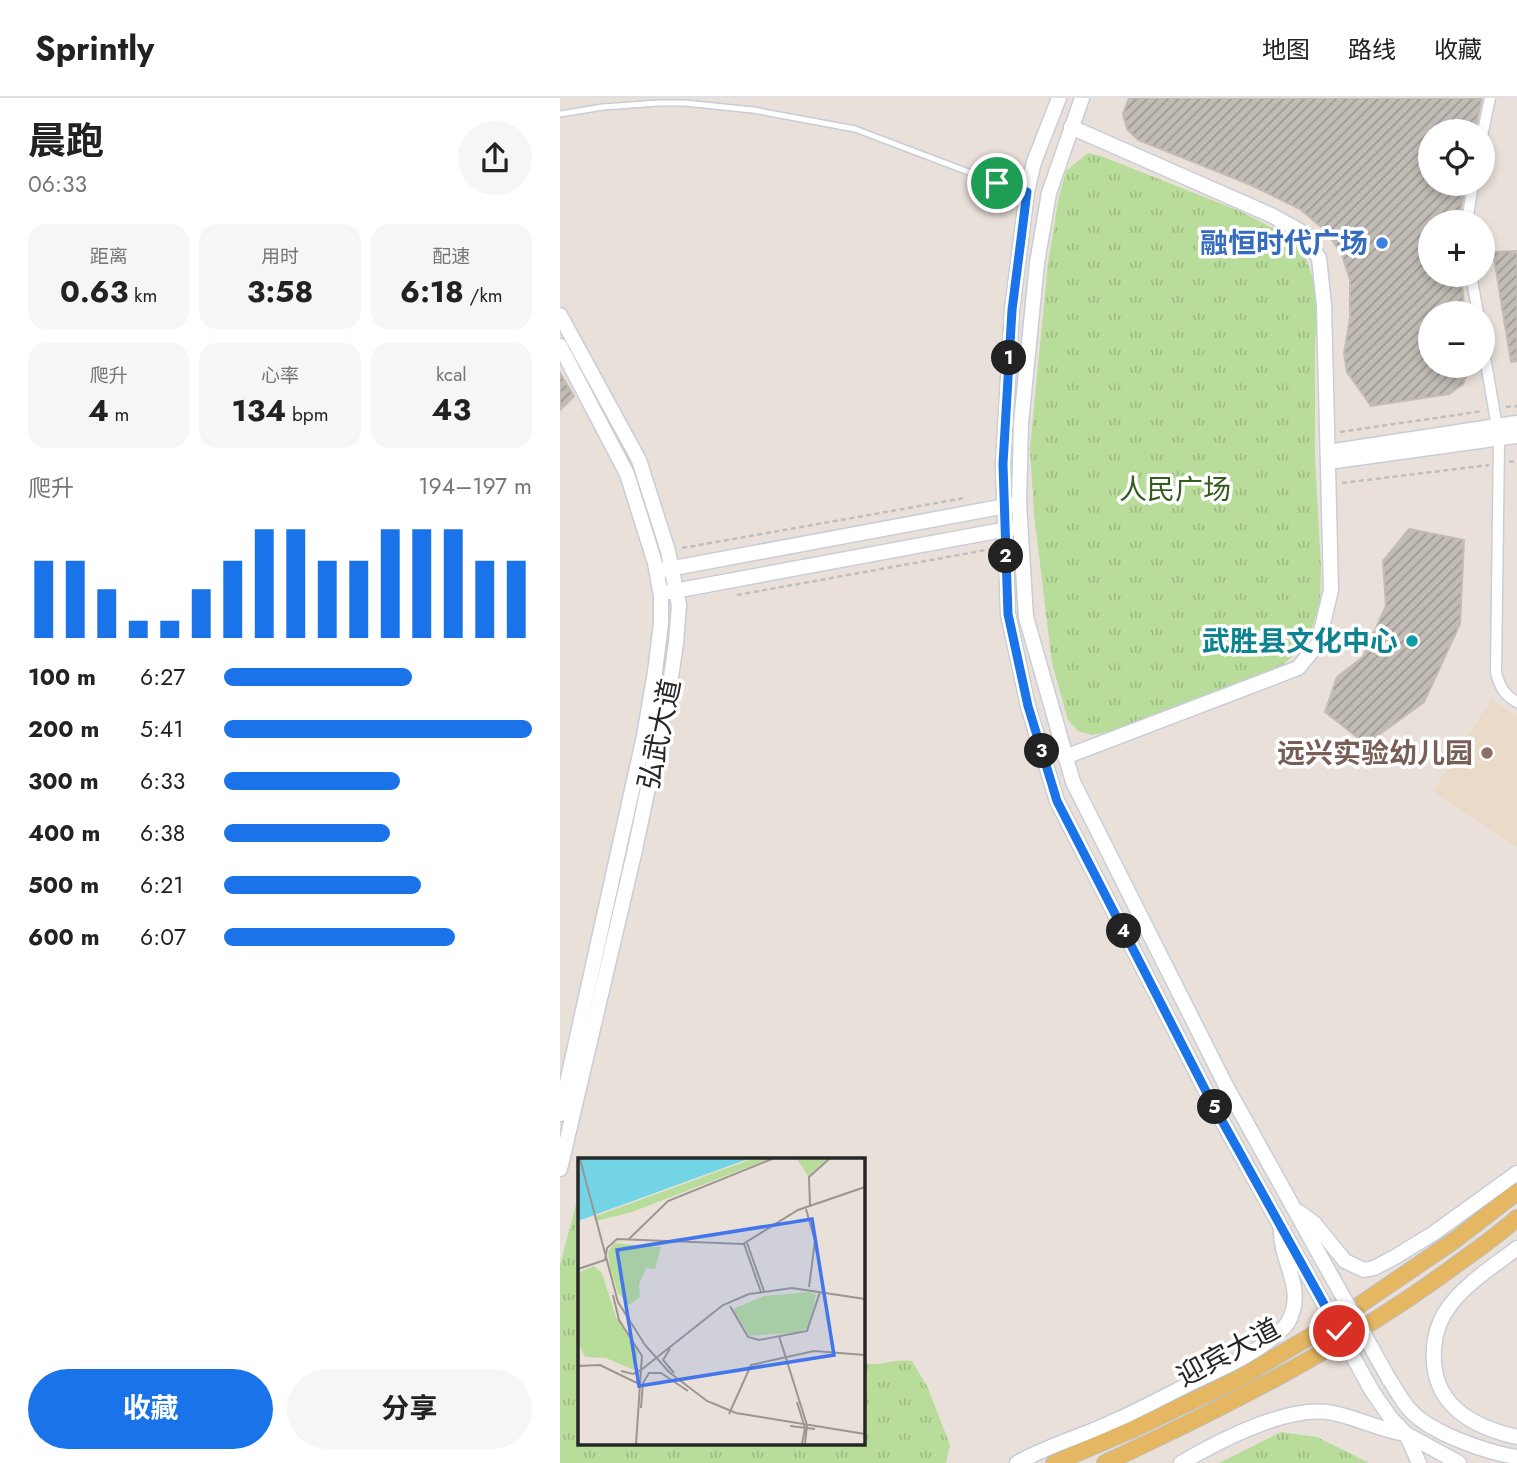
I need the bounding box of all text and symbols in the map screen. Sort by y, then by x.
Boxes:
text: Sprintly [35,25,154,72]
text: 地图 [1262,32,1310,67]
text: 路线 [1348,32,1396,67]
text: 收藏 [1434,32,1482,67]
text: 晨跑 [28,113,104,168]
map controls [1418,119,1495,378]
button: locate [1418,119,1495,196]
button: share [458,121,532,195]
pin [967,153,1027,213]
icon: arrive [978,164,1016,202]
text: 06:33 [28,167,87,201]
button: + [1418,210,1495,287]
place label: 融恒时代广场 [1200,223,1368,264]
marker: 融恒时代广场 [1374,235,1390,251]
text: 距离 [90,243,128,270]
text: 用时 [261,243,299,270]
text: 配速 [432,243,470,270]
text: 0.63 [60,270,128,313]
text: 3:58 [247,270,313,313]
text: 6:18 [400,270,464,313]
text: km [128,282,157,309]
text: /km [464,282,503,309]
button: − [1418,301,1495,378]
pin: 1 [992,341,1026,376]
text: 1 [1004,344,1013,371]
text: kcal [436,361,467,388]
text: 爬升 [90,362,128,389]
text: 心率 [261,362,299,389]
text: 43 [432,388,471,431]
text: 4 [88,389,109,432]
text: 134 [231,389,286,432]
text: m [109,401,129,428]
text: bpm [286,401,329,428]
text: 194–197 m [418,469,532,503]
park label: 人民广场 [1119,469,1231,510]
text: 爬升 [28,471,74,505]
pin: 2 [988,538,1024,574]
text: 2 [999,542,1012,569]
place label: 武胜县文化中心 [1202,621,1398,662]
marker: 武胜县文化中心 [1404,633,1420,649]
text: 100 m [28,660,96,694]
text: 6:27 [140,660,185,694]
street label: 弘武大道 [628,675,691,793]
text: 200 m [28,712,99,746]
text: 5:41 [140,712,184,746]
place label: 远兴实验幼儿园 [1277,733,1473,774]
pin: 3 [1024,734,1060,768]
text: 3 [1036,737,1047,764]
marker: 远兴实验幼儿园 [1479,745,1495,761]
text: 300 m [28,764,99,798]
text: 6:33 [140,764,185,798]
text: 400 m [28,816,100,850]
text: 6:38 [140,816,185,850]
text: 500 m [28,868,99,902]
text: 6:21 [140,868,184,902]
pin: 4 [1106,914,1142,948]
text: 4 [1117,917,1130,944]
text: 600 m [28,920,100,954]
text: 6:07 [140,920,186,954]
pin: 5 [1198,1090,1232,1124]
text: 5 [1208,1093,1221,1120]
inset map [578,1158,864,1446]
pin [1309,1301,1369,1361]
street label: 迎宾大道 [1169,1308,1287,1397]
icon: check [1320,1312,1358,1350]
button: 收藏 [28,1369,273,1449]
button: 分享 [287,1369,532,1449]

